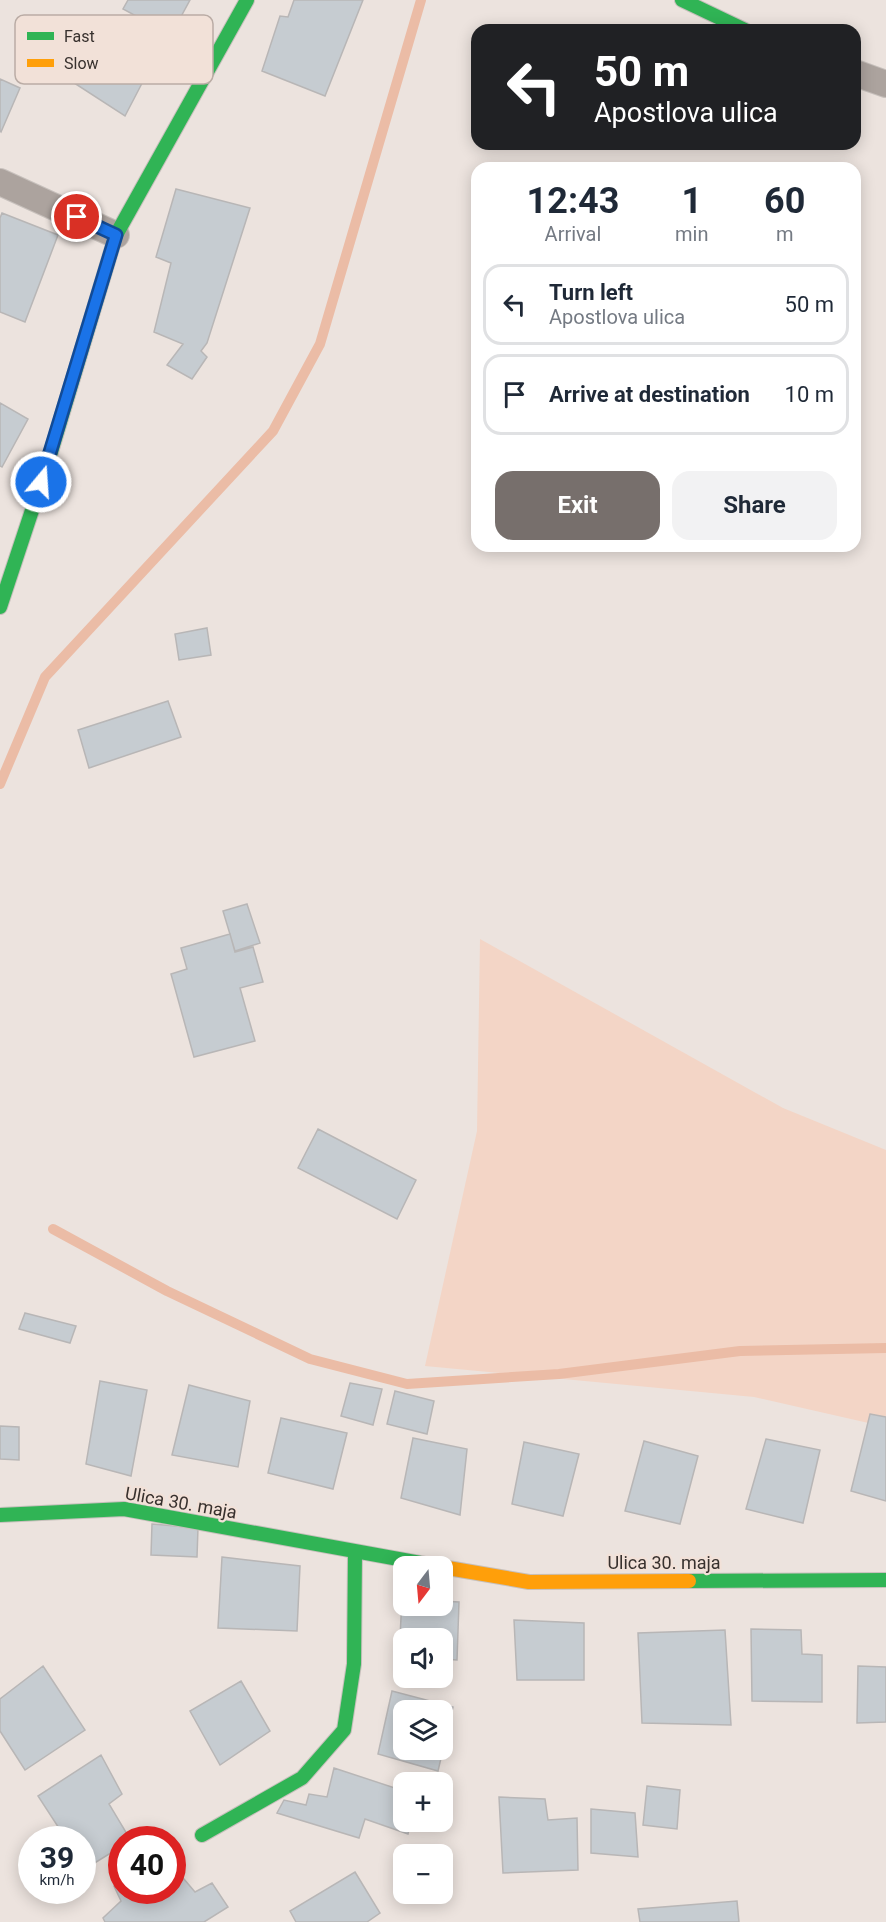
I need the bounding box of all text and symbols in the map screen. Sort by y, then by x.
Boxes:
legend [15,15,213,84]
text: Fast [64,27,95,46]
text: 50 m [594,47,689,96]
icon: left [495,48,573,126]
text: Slow [64,54,99,73]
text: Apostlova ulica [594,97,778,129]
text: 12:43 [527,180,619,222]
text: 1 [681,180,702,222]
text: 60 [764,180,805,222]
pin [51,191,102,242]
icon: arrive [60,200,93,233]
text: Arrival [545,222,601,246]
text: min [675,222,708,246]
text: m [776,222,793,246]
text: Turn left [549,280,633,305]
icon: left [498,288,531,321]
text: 50 m [785,292,834,317]
text: Apostlova ulica [549,305,685,329]
icon: arrive [498,378,531,411]
text: Arrive at destination [549,382,750,407]
text: 10 m [785,382,834,407]
position arrow [9,450,73,514]
button: Exit [495,471,660,540]
button: Share [672,471,837,540]
street label: Ulica 30. maja [124,1482,239,1523]
street label: Ulica 30. maja [607,1552,721,1573]
north arrow [393,1556,453,1616]
map controls [393,1556,453,1904]
button: sound [393,1628,453,1688]
button: layers [393,1700,453,1760]
button: + [393,1772,453,1832]
speed limit sign: 40 [108,1826,186,1904]
text: 39 [40,1840,74,1875]
button: − [393,1844,453,1904]
text: km/h [39,1871,75,1889]

